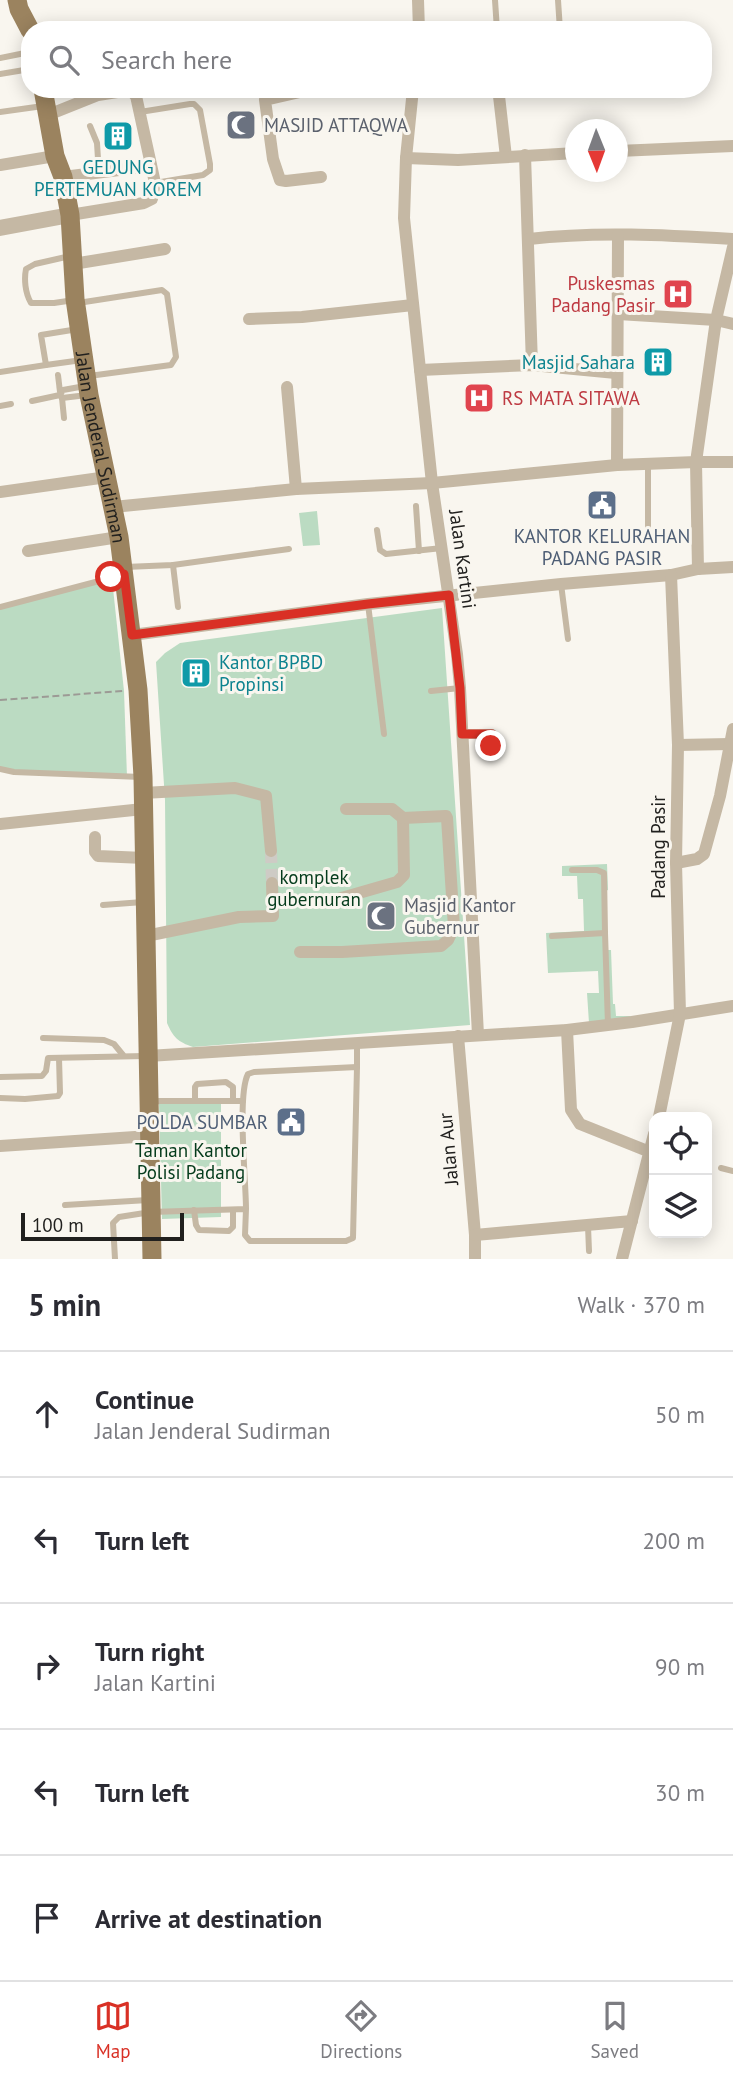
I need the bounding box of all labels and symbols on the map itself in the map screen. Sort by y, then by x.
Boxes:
mosque icon: MASJID ATTAQWA [224,108,258,142]
place label: MASJID ATTAQWA [264,113,408,137]
building icon: GEDUNG PERTEMUAN KOREM [101,119,135,153]
north arrow [565,119,628,182]
place label: GEDUNG PERTEMUAN KOREM [34,155,202,201]
place label: Puskesmas Padang Pasir [551,271,656,317]
hospital icon: Puskesmas Padang Pasir [661,277,695,311]
building icon: Masjid Sahara [641,345,675,379]
street label: Jalan Jenderal Sudirman [71,349,132,544]
place label: Masjid Sahara [522,350,635,374]
hospital icon: RS MATA SITAWA [462,381,496,415]
place label: RS MATA SITAWA [502,386,640,410]
public building icon: KANTOR KELURAHAN PADANG PASIR [585,488,619,522]
street label: Jalan Kartini [444,507,482,610]
place label: KANTOR KELURAHAN PADANG PASIR [514,524,690,570]
route start [95,561,126,592]
place label: Kantor BPBD Propinsi [219,650,323,696]
building icon: Kantor BPBD Propinsi [179,656,213,690]
route end [475,730,506,761]
street label: Padang Pasir [646,795,670,899]
park label: komplek gubernuran [267,865,361,911]
place label: Masjid Kantor Gubernur [404,893,516,939]
mosque icon: Masjid Kantor Gubernur [364,899,398,933]
public building icon: POLDA SUMBAR [274,1105,308,1139]
place label: POLDA SUMBAR [137,1110,268,1134]
street label: Jalan Aur [433,1111,463,1187]
park label: Taman Kantor Polisi Padang [135,1138,248,1184]
scale bar [21,1210,184,1242]

